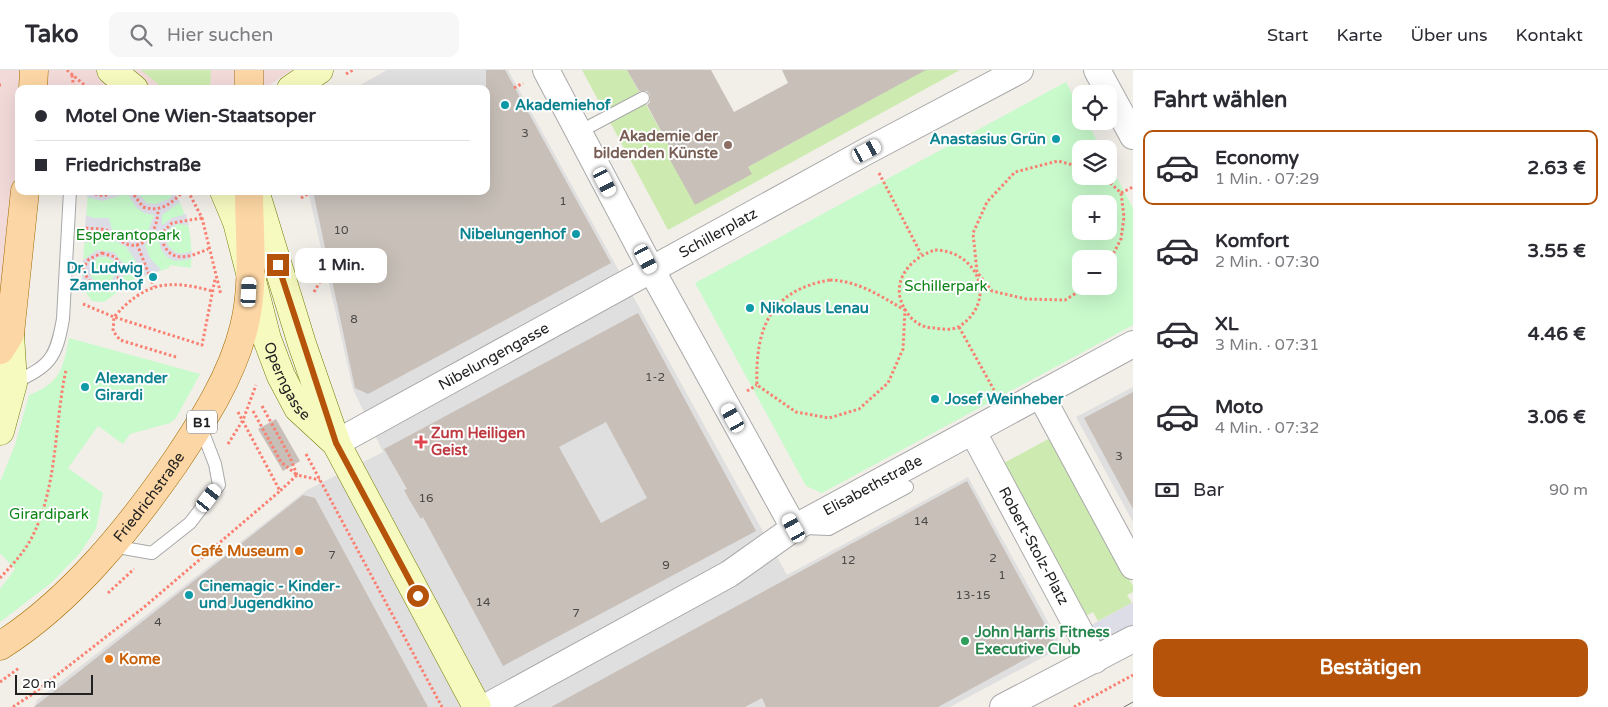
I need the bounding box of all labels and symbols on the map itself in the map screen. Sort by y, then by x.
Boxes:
place label: Akademiehof [515,96,611,114]
marker: Akademiehof [499,99,511,111]
house number: 3 [521,126,529,140]
place label: Akademie der bildenden Künste [593,127,719,162]
place label: Anastasius Grün [929,130,1046,148]
marker: Anastasius Grün [1050,133,1062,145]
car [850,137,883,165]
marker: Akademie der bildenden Künste [722,139,734,151]
car [591,165,618,199]
house number: 1 [559,194,567,208]
street label: Schillerplatz [676,204,760,262]
house number: 10 [333,223,349,237]
place label: Nibelungenhof [459,225,566,244]
park label: Esperantopark [76,226,180,244]
marker: Nibelungenhof [570,228,582,240]
car [632,242,659,276]
callout: 1 Min. [296,248,388,282]
route end [267,254,289,276]
place label: Dr. Ludwig Zamenhof [66,259,143,294]
marker: Dr. Ludwig Zamenhof [147,271,159,283]
car [240,277,257,307]
park label: Schillerpark [904,277,988,295]
place label: Nikolaus Lenau [760,299,869,317]
marker: Nikolaus Lenau [744,302,756,314]
house number: 8 [350,312,358,326]
street label: Nibelungengasse [435,319,552,394]
street label: Operngasse [260,339,314,424]
place label: Alexander Girardi [95,369,168,404]
house number: 1-2 [645,370,665,384]
marker: Alexander Girardi [79,381,91,393]
place label: Josef Weinheber [944,390,1064,408]
marker: Josef Weinheber [929,393,941,405]
car [719,401,746,435]
road number: B1 [187,411,217,434]
place label: Zum Heiligen Geist [431,424,525,459]
marker: Zum Heiligen Geist [415,436,427,448]
street label: Friedrichstraße [110,449,188,546]
house number: 3 [1115,449,1123,463]
street label: Elisabethstraße [820,451,925,520]
car [193,482,224,514]
street label: Robert-Stolz-Platz [995,484,1073,608]
house number: 16 [418,491,434,505]
park label: Girardipark [9,505,89,523]
car [780,511,807,545]
house number: 14 [913,514,929,528]
place label: Café Museum [191,542,289,560]
marker: Café Museum [293,545,305,557]
house number: 7 [328,548,336,562]
house number: 2 [989,551,997,565]
house number: 12 [840,553,856,567]
house number: 9 [662,558,670,572]
house number: 1 [998,568,1006,582]
place label: Cinemagic - Kinder- und Jugendkino [199,577,341,613]
route start [407,585,429,607]
house number: 13-15 [955,588,991,602]
marker: Cinemagic - Kinder- und Jugendkino [183,589,195,601]
house number: 14 [475,595,491,609]
house number: 7 [572,606,580,620]
house number: 4 [154,615,162,629]
place label: John Harris Fitness Executive Club [974,623,1110,658]
marker: John Harris Fitness Executive Club [959,635,971,647]
place label: Kome [119,650,161,668]
marker: Kome [103,653,115,665]
scale bar [15,672,92,695]

